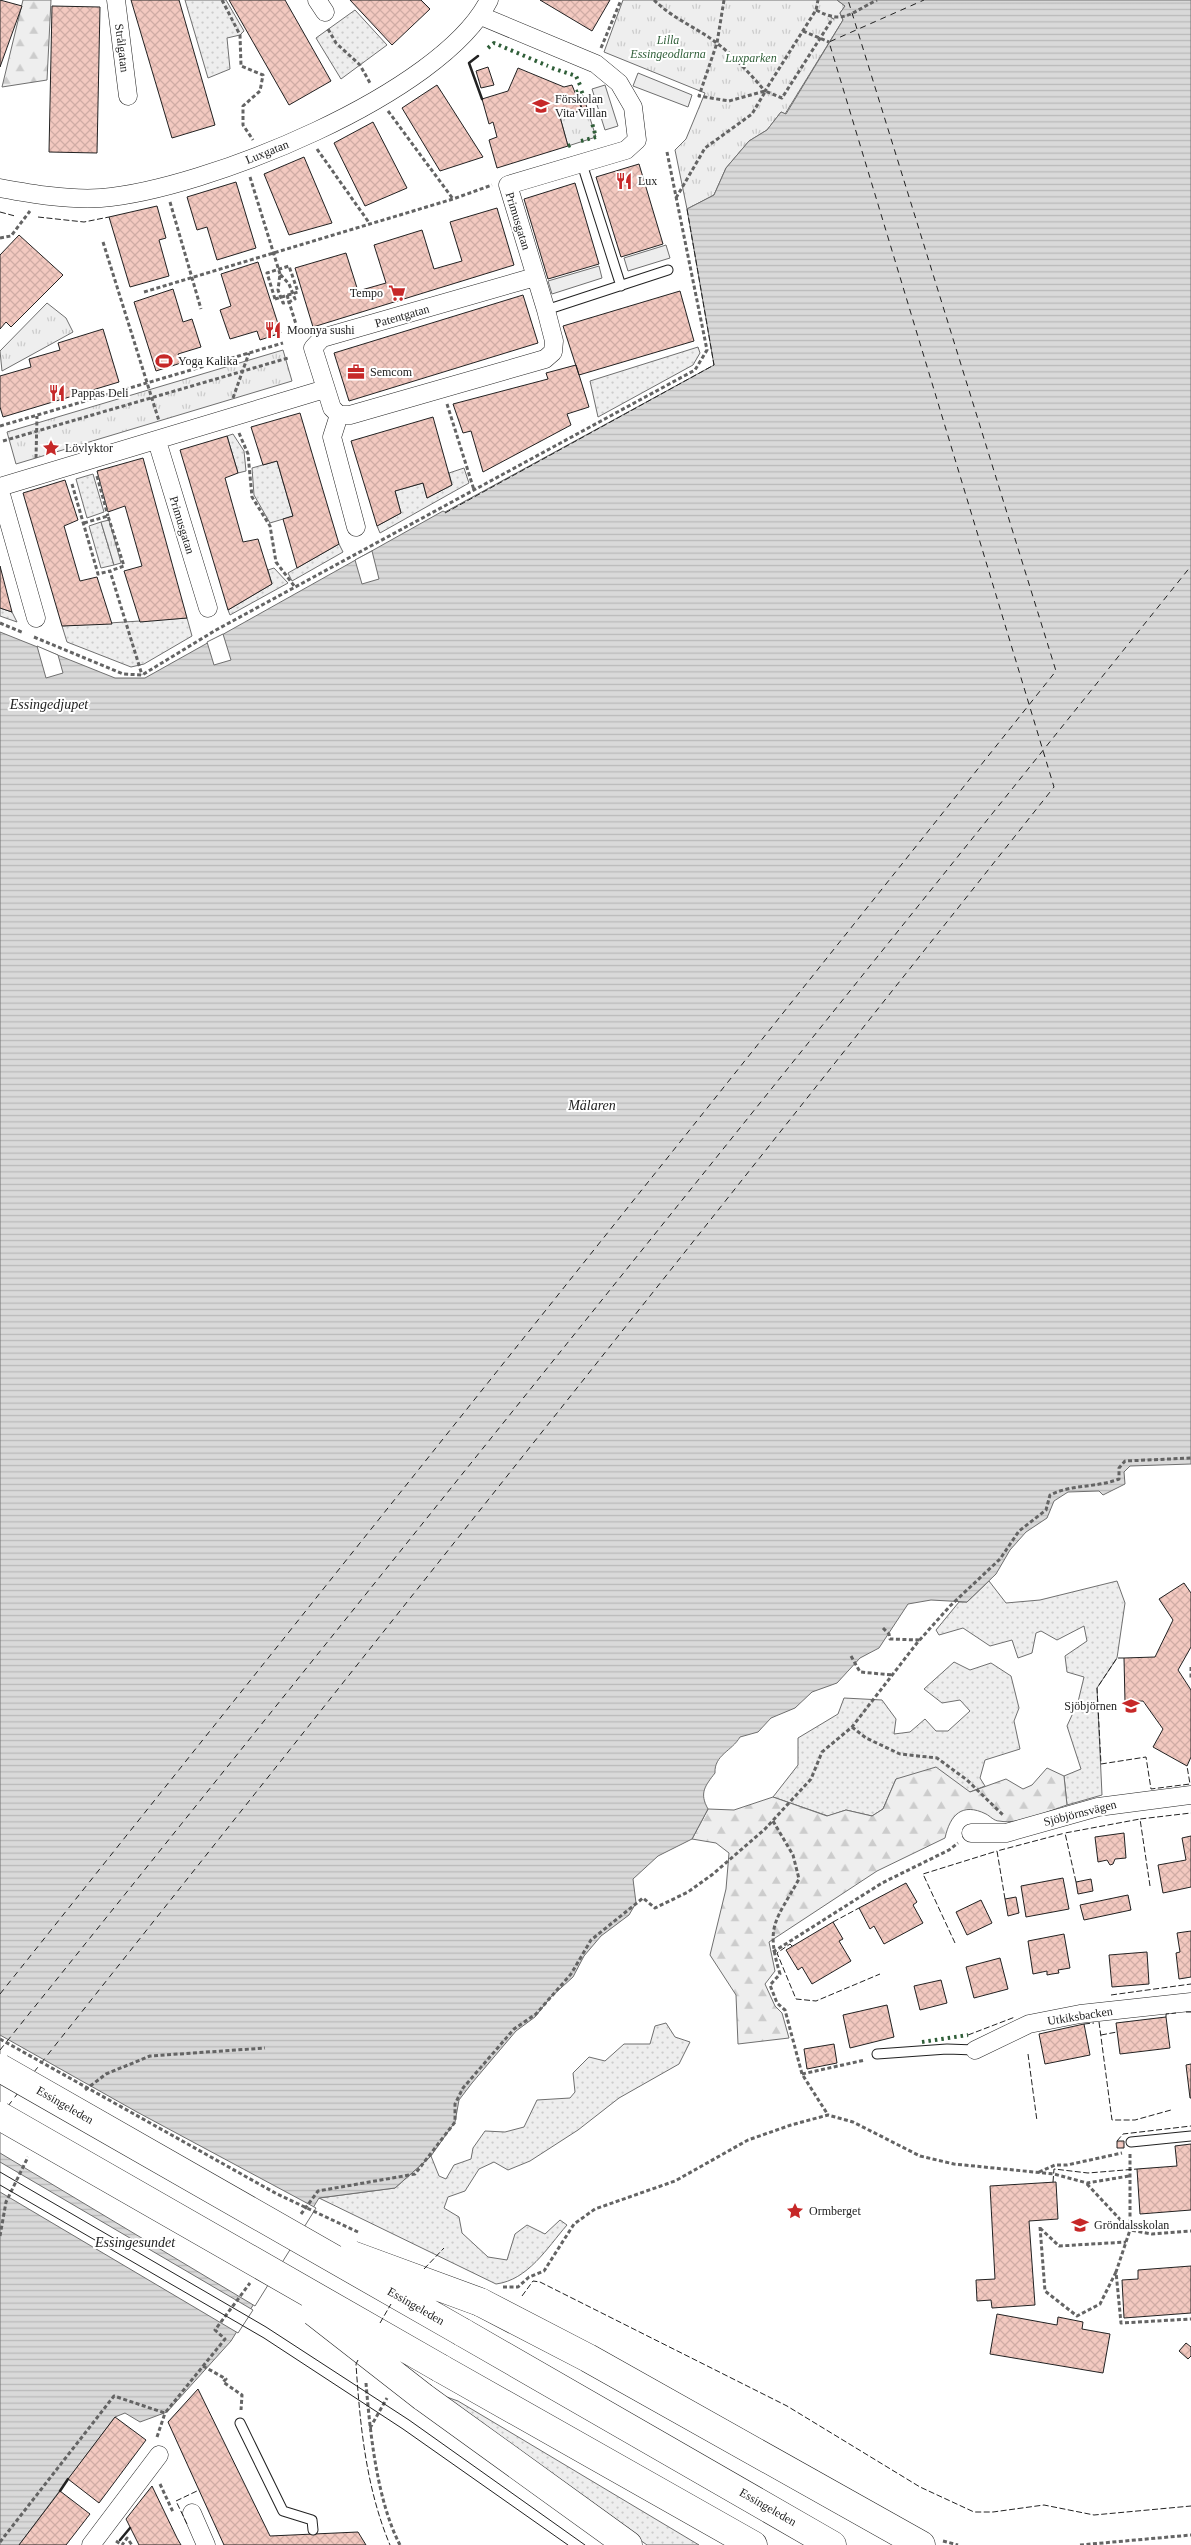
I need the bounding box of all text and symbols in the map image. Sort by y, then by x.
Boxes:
street label: Strålgatan [112,23,132,73]
park label: Lilla Essingeodlarna [629,33,706,61]
park label: Luxparken [724,51,777,65]
place label: Förskolan Vita Villan [555,92,607,120]
school or university icon: Förskolan Vita Villan [531,96,551,116]
street label: Luxgatan [243,137,291,167]
restaurant icon: Lux [614,171,634,191]
place label: Lux [638,174,657,188]
street label: Primusgatan [503,190,533,252]
supermarket icon: Tempo [387,283,407,303]
place label: Tempo [350,286,383,300]
street label: Patentgatan [373,302,431,330]
restaurant icon: Moonya sushi [263,320,283,340]
place label: Moonya sushi [287,323,355,337]
sports icon: Yoga Kalika [154,351,174,371]
place label: Yoga Kalika [178,354,238,368]
office icon: Semcom [346,362,366,382]
place label: Semcom [370,365,413,379]
restaurant icon: Pappas Deli [47,383,67,403]
place label: Pappas Deli [71,386,129,400]
place icon: Lövlyktor [41,438,61,458]
place label: Lövlyktor [65,441,113,455]
street label: Primusgatan [167,494,197,556]
water label: Essingedjupet [9,697,89,712]
water label: Mälaren [567,1098,616,1113]
school or university icon: Sjöbjörnen [1121,1696,1141,1716]
place label: Sjöbjörnen [1064,1699,1117,1713]
street label: Sjöbjörnsvägen [1042,1797,1118,1829]
street label: Utkiksbacken [1046,2004,1114,2028]
street label: Essingeleden [34,2083,96,2127]
place icon: Ormberget [785,2201,805,2221]
place label: Ormberget [809,2204,861,2218]
school or university icon: Gröndalsskolan [1070,2215,1090,2235]
place label: Gröndalsskolan [1094,2218,1169,2232]
water label: Essingesundet [94,2235,176,2250]
street label: Essingeleden [385,2284,447,2328]
street label: Essingeleden [737,2485,799,2529]

